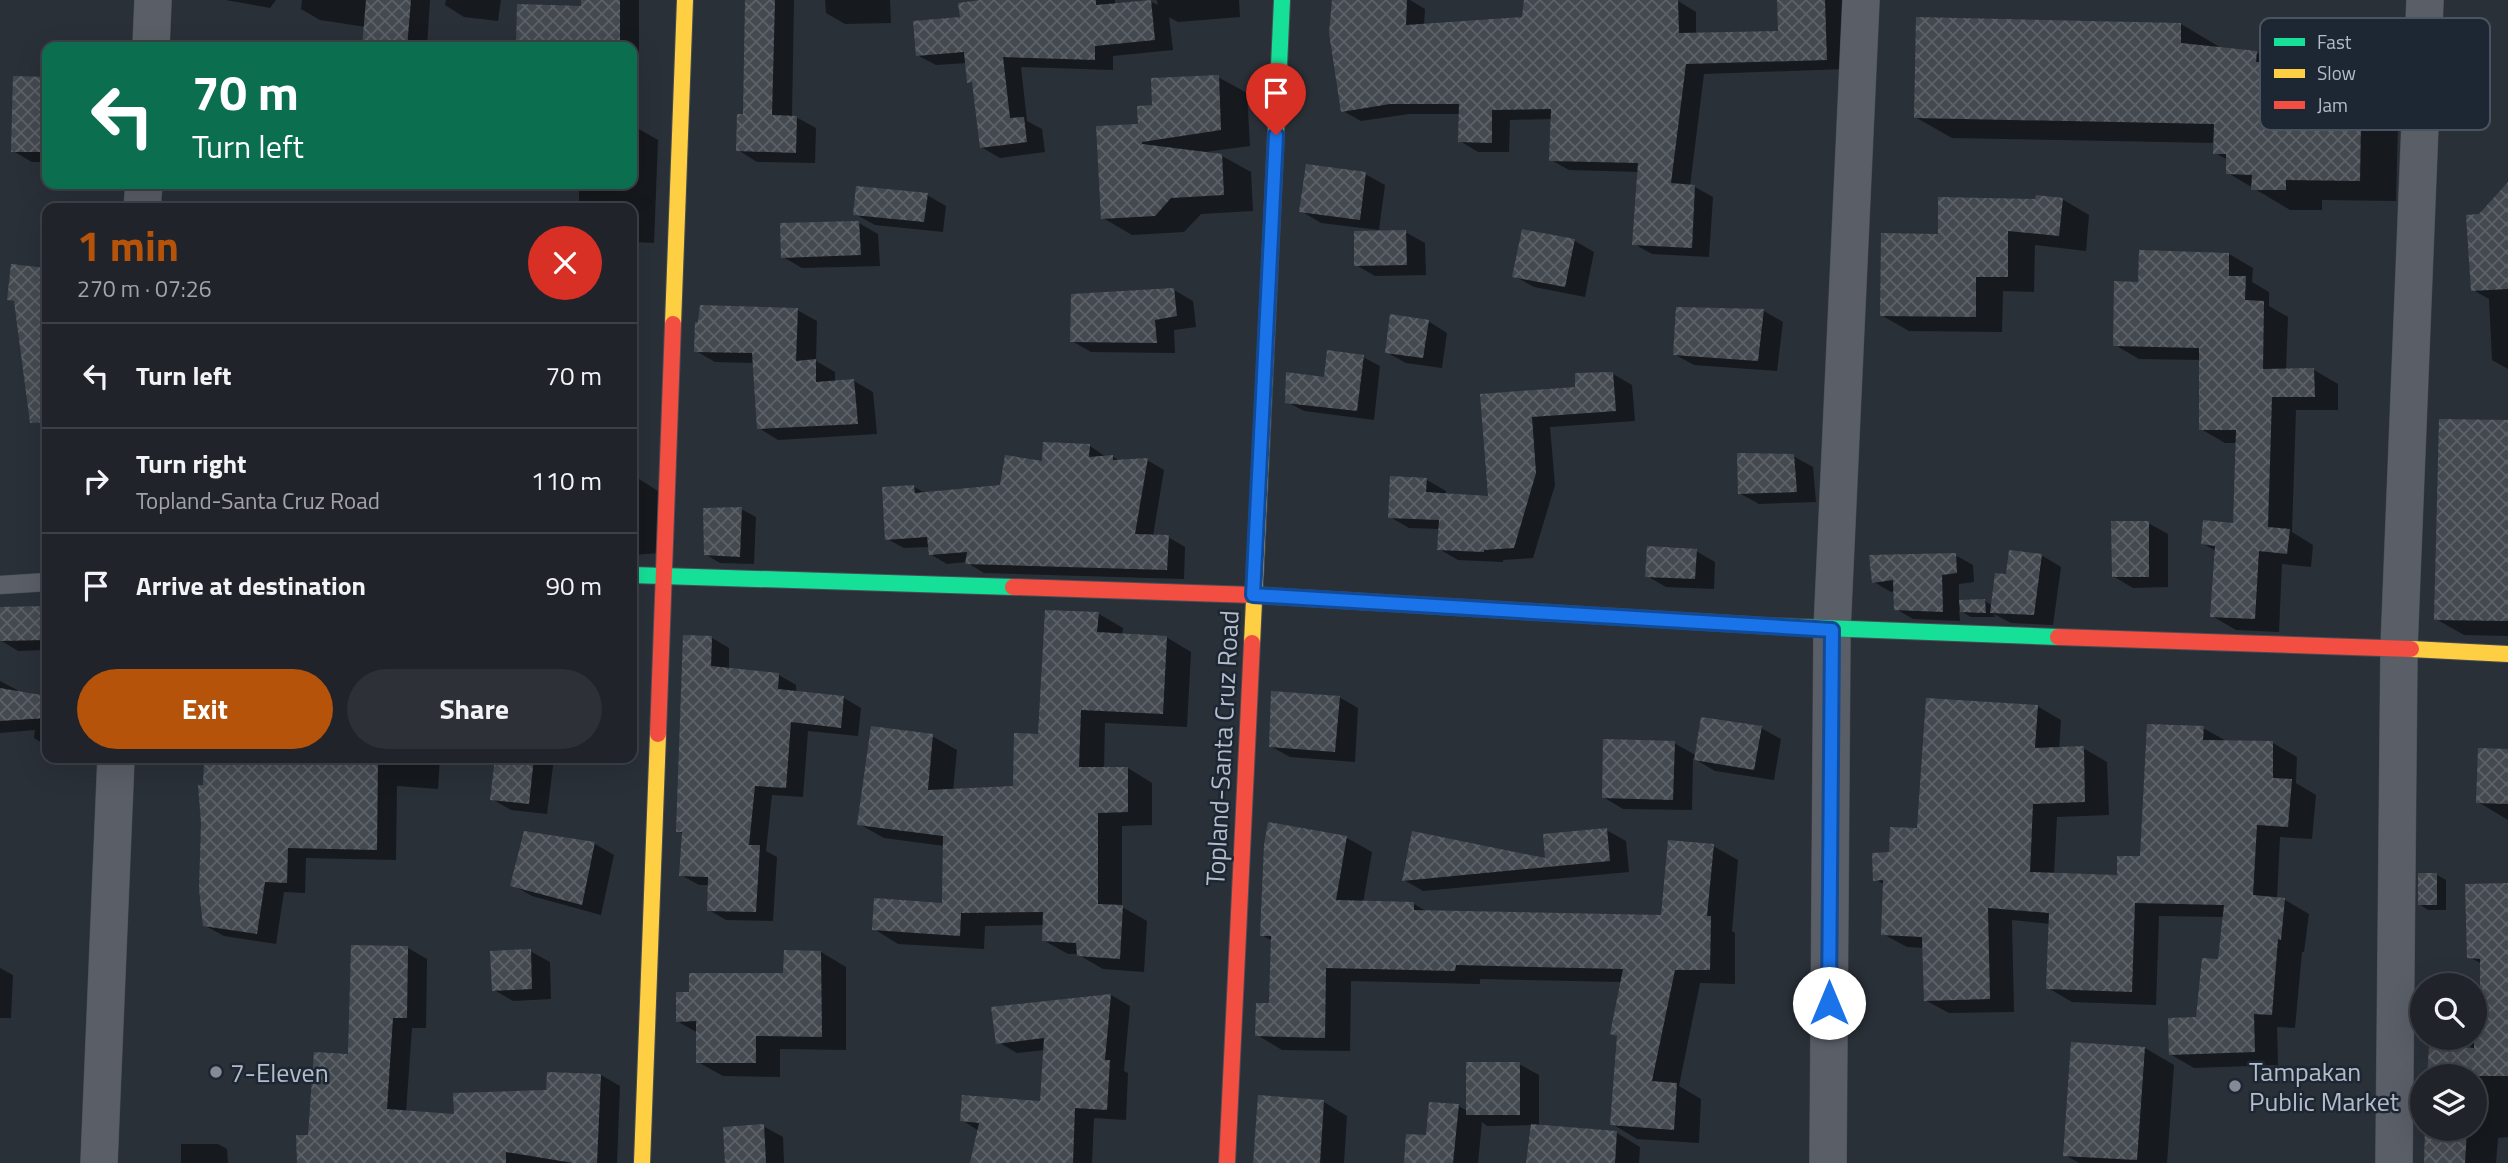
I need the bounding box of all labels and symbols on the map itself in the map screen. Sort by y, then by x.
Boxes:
legend [2260,18,2490,130]
text: Fast [2317,27,2352,56]
text: Slow [2317,58,2356,87]
pin [1246,63,1306,135]
text: Jam [2317,90,2348,119]
street label: Topland-Santa Cruz Road [1195,609,1249,887]
position arrow [1792,966,1866,1040]
place label: Tampakan Public Market [2249,1052,2399,1121]
place label: 7-Eleven [230,1053,329,1092]
marker: 7-Eleven [208,1064,224,1080]
marker: Tampakan Public Market [2227,1078,2243,1094]

